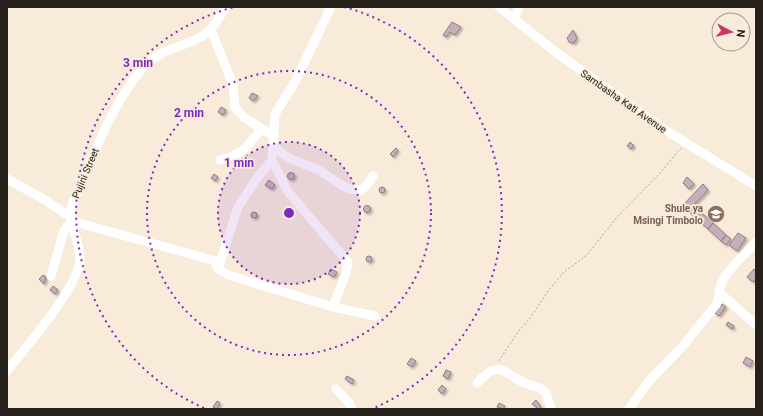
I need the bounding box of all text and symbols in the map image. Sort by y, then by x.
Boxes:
north arrow [711,12,751,52]
text: N [733,29,747,38]
text: 3 min [123,56,153,70]
street label: Sambasha Kati Avenue [579,68,669,135]
text: 2 min [174,106,204,120]
street label: Pujini Street [70,146,101,200]
text: 1 min [224,156,254,170]
place label: Shule ya Msingi Timbolo [633,203,704,226]
school or university icon: Shule ya Msingi Timbolo [706,204,726,224]
centre of rings [282,206,296,220]

